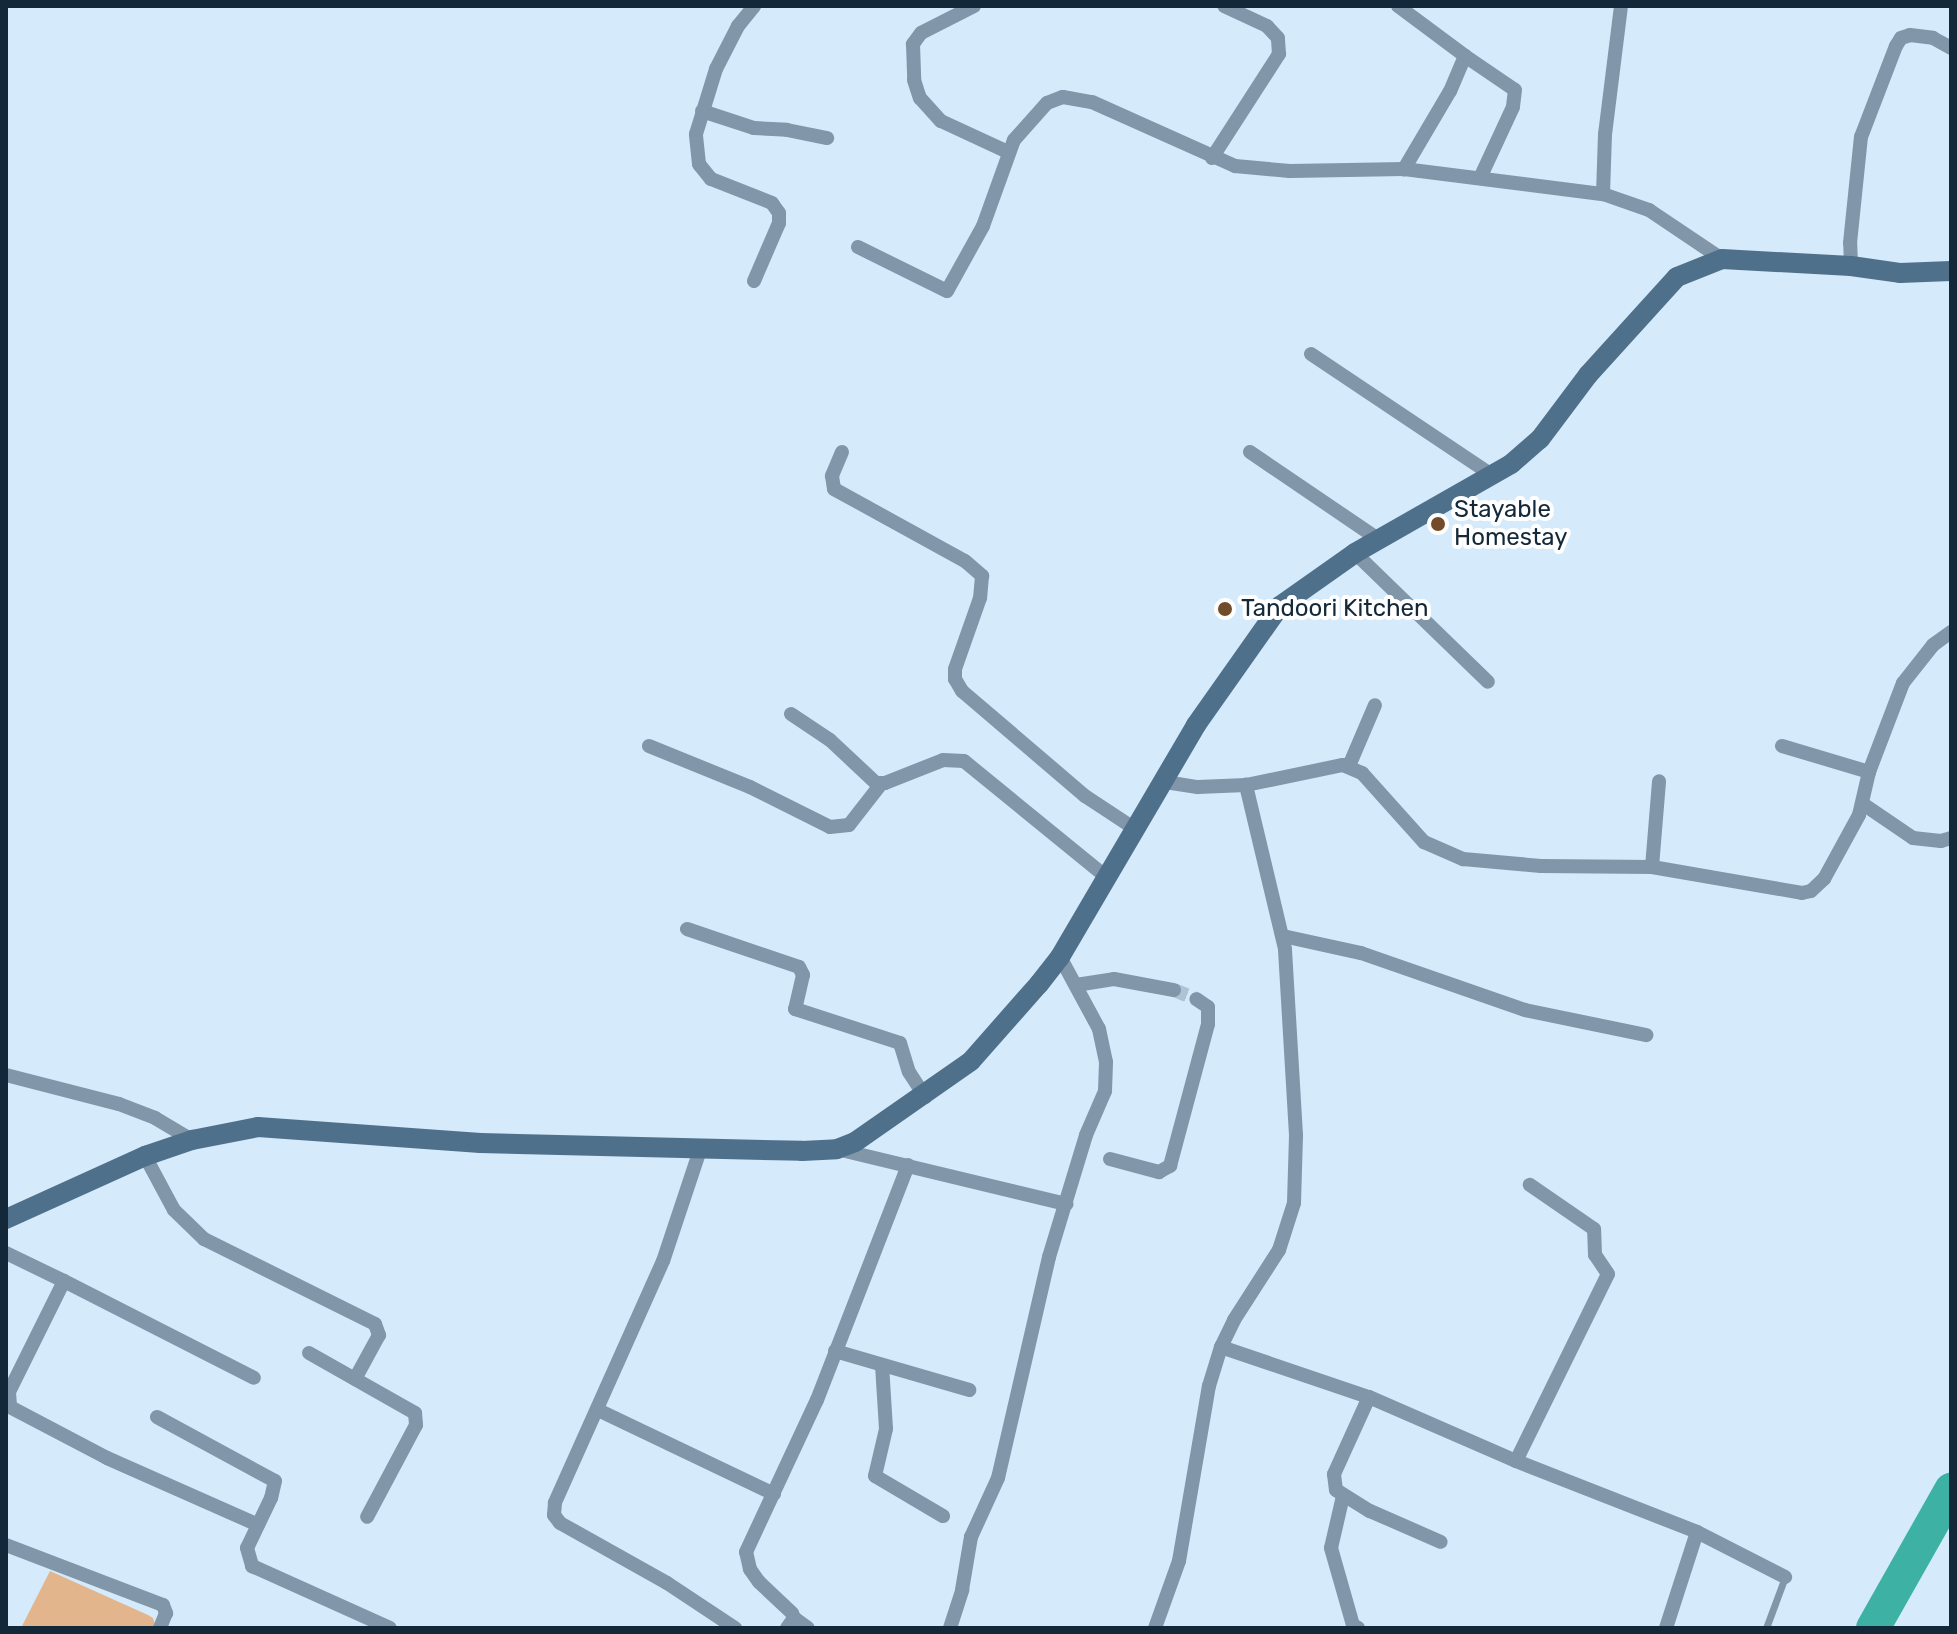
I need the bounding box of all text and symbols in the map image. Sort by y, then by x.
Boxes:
place label: Stayable Homestay [1454,496,1568,552]
marker: Stayable Homestay [1429,515,1447,533]
place label: Tandoori Kitchen [1241,595,1429,623]
marker: Tandoori Kitchen [1216,600,1234,618]

